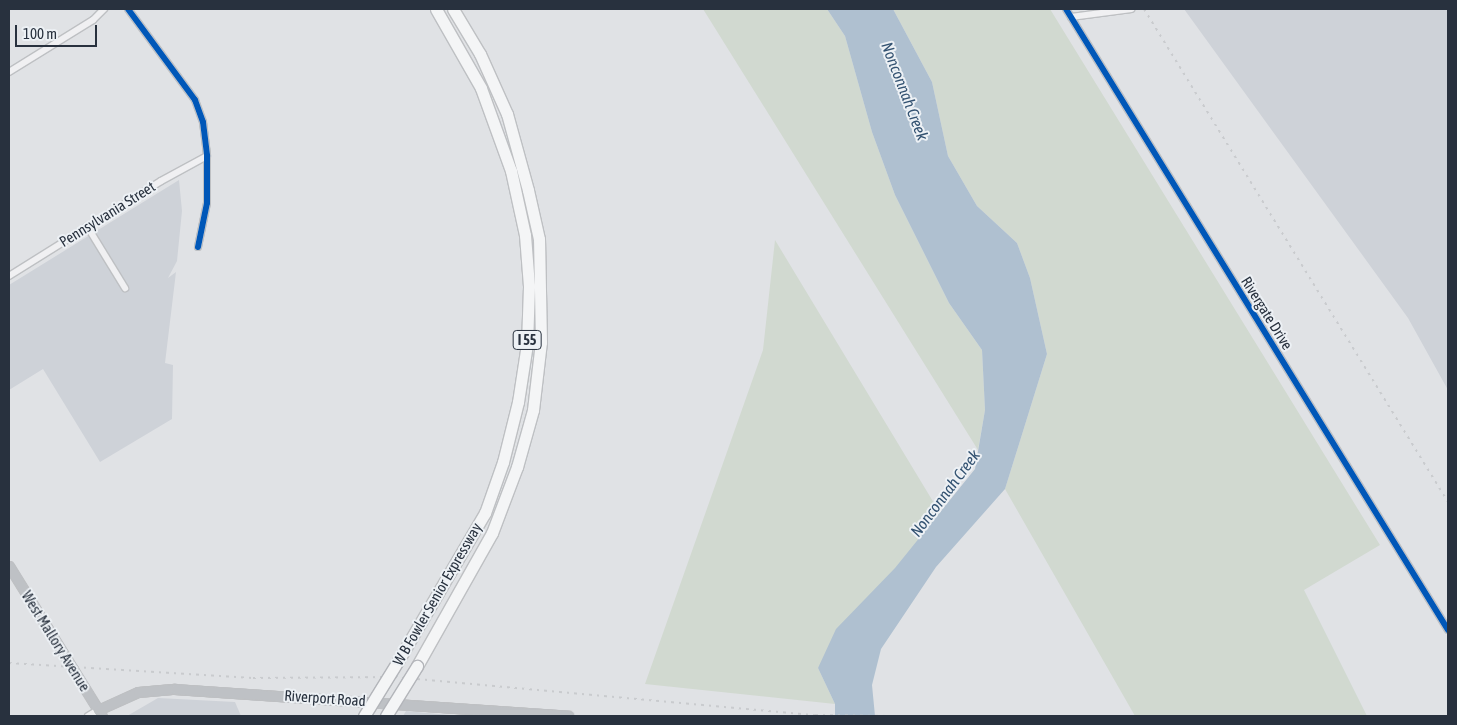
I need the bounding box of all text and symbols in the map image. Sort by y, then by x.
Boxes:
scale bar [18,15,100,47]
text: 100 m [23,25,57,42]
water label: Nonconnah Creek [877,39,933,143]
street label: Pennsylvania Street [56,177,158,251]
street label: Rivergate Drive [1237,273,1297,353]
road number: I 55 [512,328,542,352]
water label: Nonconnah Creek [906,446,984,540]
street label: W B Fowler Senior Expressway [389,520,485,668]
street label: West Mallory Avenue [18,587,94,695]
street label: Riverport Road [284,686,366,710]

